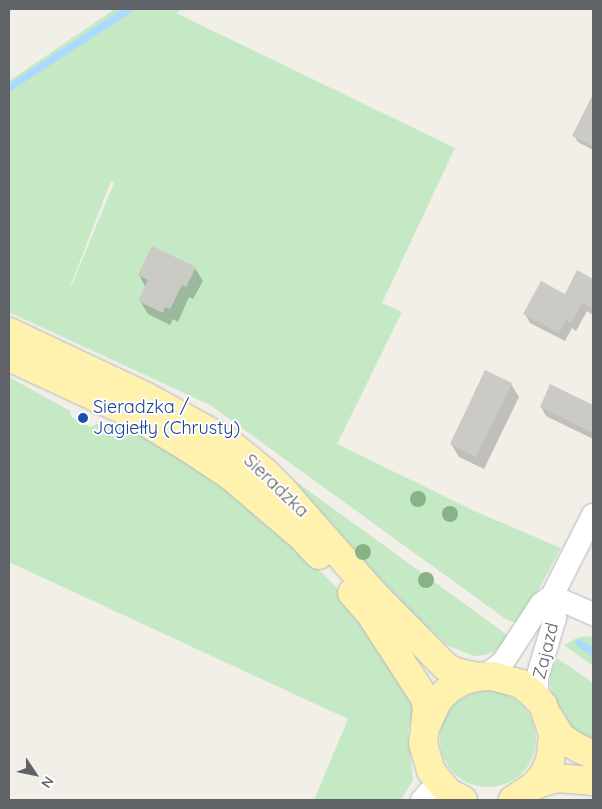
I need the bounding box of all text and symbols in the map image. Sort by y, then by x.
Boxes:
place label: Sieradzka / Jagiełły (Chrusty) [93,397,240,439]
marker: Sieradzka / Jagiełły (Chrusty) [77,412,89,424]
street label: Sieradzka [239,450,313,522]
street label: Zajazd [529,620,563,682]
north arrow [10,749,60,799]
text: N [37,773,58,792]

